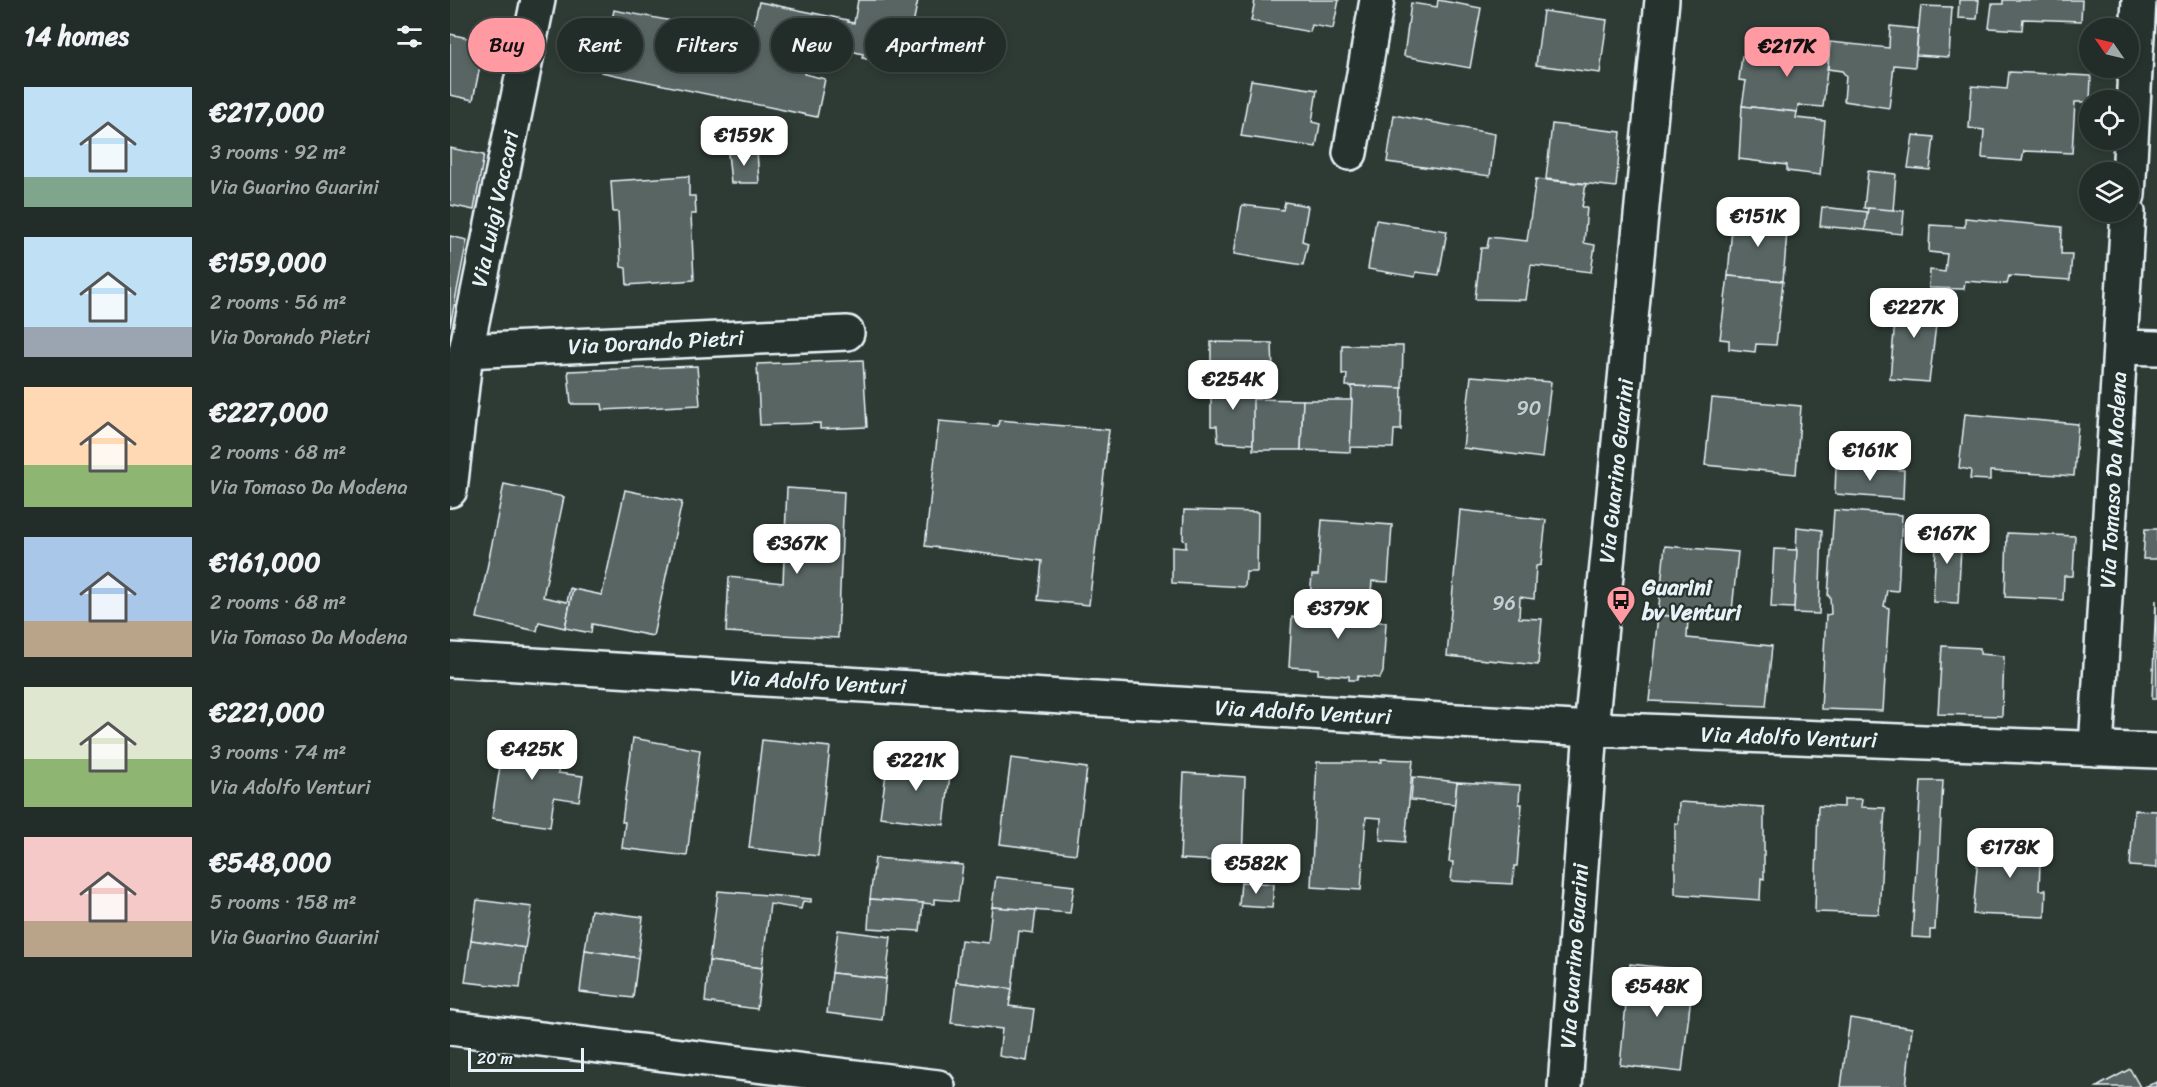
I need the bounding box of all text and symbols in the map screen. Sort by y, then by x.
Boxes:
text: 14 homes [24,13,129,59]
chip: Buy [468,18,545,72]
chip: Rent [557,18,643,72]
chip: Filters [655,18,759,72]
chip: New [771,18,853,72]
chip: Apartment [865,18,1006,72]
north arrow [2079,18,2139,78]
map controls [2079,18,2139,222]
icon: filters [393,20,426,53]
pin: €217K [1745,27,1829,78]
text: €217K [1759,29,1815,64]
text: €217,000 [210,89,325,135]
button: locate [2079,90,2139,150]
icon: home [72,111,144,183]
pin: €159K [702,116,786,167]
text: €159K [715,118,773,153]
street label: Via Luigi Vaccari [459,126,531,291]
text: 3 rooms · 92 m² [210,135,346,170]
button: layers [2079,162,2139,222]
text: Via Guarino Guarini [210,170,379,205]
pin: €151K [1716,197,1800,248]
text: €151K [1731,199,1785,234]
text: €159,000 [210,239,327,285]
icon: home [72,261,144,333]
text: 2 rooms · 56 m² [210,285,347,320]
pin: €227K [1872,288,1956,339]
text: €227K [1884,290,1944,325]
street label: Via Dorando Pietri [567,318,746,366]
text: Via Dorando Pietri [210,320,370,355]
pin: €254K [1191,360,1275,411]
text: €254K [1202,362,1264,397]
street label: Via Tomaso Da Modena [2088,371,2138,589]
street label: Via Guarino Guarini [1587,376,1645,565]
text: €227,000 [210,389,328,435]
house number: 90 [1517,391,1541,426]
icon: home [72,411,144,483]
pin: €161K [1828,431,1912,482]
text: €161K [1843,433,1897,468]
text: 2 rooms · 68 m² [210,435,346,470]
text: Via Tomaso Da Modena [210,470,407,505]
pin: €167K [1905,514,1989,565]
text: €167K [1919,516,1975,551]
pin: €367K [755,524,839,575]
text: €367K [767,526,827,561]
text: €161,000 [210,539,321,585]
icon: home [72,561,144,633]
place label: Guarini bv Venturi [1641,568,1742,632]
bus stop icon: Guarini bv Venturi [1605,584,1637,626]
text: 2 rooms · 68 m² [210,585,346,620]
house number: 96 [1492,586,1516,621]
pin: €379K [1296,589,1380,640]
text: €379K [1308,591,1368,626]
text: Via Tomaso Da Modena [210,620,407,655]
street label: Via Adolfo Venturi [729,658,908,706]
street label: Via Adolfo Venturi [1214,688,1393,736]
text: €221,000 [210,689,325,735]
icon: home [72,711,144,783]
street label: Via Adolfo Venturi [1700,714,1879,760]
pin: €425K [490,730,574,781]
text: €425K [501,732,563,767]
text: 3 rooms · 74 m² [210,735,346,770]
pin: €221K [874,741,958,792]
text: €221K [887,743,945,778]
text: Via Adolfo Venturi [210,770,370,805]
pin: €178K [1968,828,2052,879]
text: €178K [1981,830,2039,865]
text: €548,000 [210,839,331,885]
pin: €582K [1214,844,1298,895]
text: €582K [1225,846,1287,881]
icon: home [72,861,144,933]
street label: Via Guarino Guarini [1548,861,1600,1050]
text: 5 rooms · 158 m² [210,885,357,920]
text: Via Guarino Guarini [210,920,379,955]
pin: €548K [1615,967,1699,1018]
text: €548K [1626,969,1688,1004]
text: 20 m [477,1044,513,1073]
scale bar [468,1045,584,1072]

